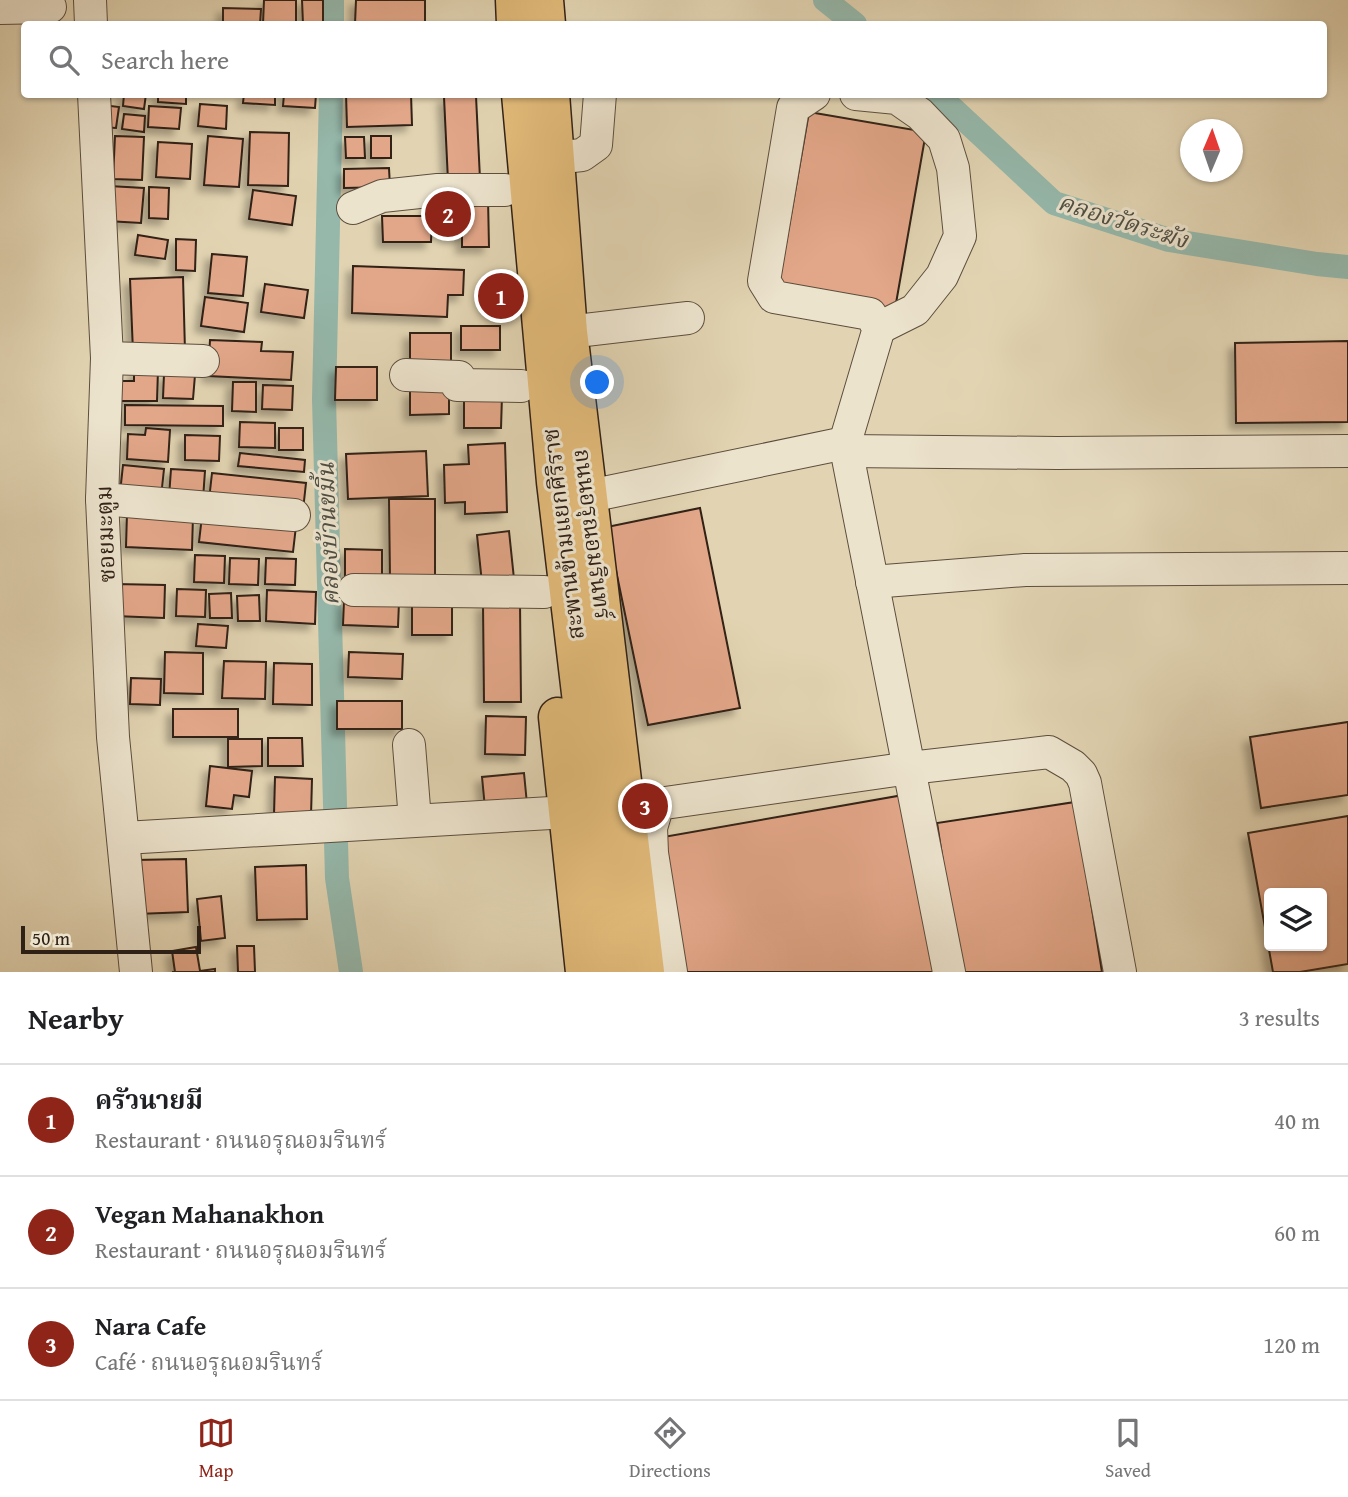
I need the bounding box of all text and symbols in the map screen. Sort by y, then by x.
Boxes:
search box [21,21,1327,98]
text: Search here [101,40,229,79]
icon: search [45,41,83,79]
north arrow [1180,119,1243,182]
water label: คลองวัดระฆัง [1054,184,1194,257]
pin: 2 [425,188,471,240]
pin: 1 [478,270,524,322]
your location [580,365,614,399]
street label: สะพานข้ามแยกศิริราช [533,426,592,642]
street label: ถนนอรุณอมรินทร์ [567,447,620,621]
water label: คลองบ้านขมิ้น [308,462,347,606]
street label: ซอยมะตูม [86,485,123,583]
pin: 3 [622,780,668,832]
map controls [1264,888,1327,951]
button: layers [1264,888,1327,951]
scale bar [21,923,201,955]
text: 50 m [32,924,70,952]
text: Nearby [28,996,124,1040]
text: 3 results [1239,1001,1320,1034]
text: ครัวนายมี [95,1080,203,1119]
text: 1 [45,1104,57,1137]
text: 40 m [1274,1104,1320,1137]
text: Restaurant · ถนนอรุณอมรินทร์ [95,1123,387,1156]
text: Vegan Mahanakhon [95,1194,324,1233]
text: 2 [45,1216,57,1249]
text: 60 m [1274,1216,1320,1249]
text: Restaurant · ถนนอรุณอมรินทร์ [95,1233,387,1266]
text: Nara Cafe [95,1306,206,1345]
text: 3 [45,1328,57,1361]
text: 120 m [1263,1328,1320,1361]
text: Café · ถนนอรุณอมรินทร์ [95,1345,322,1378]
tab: Map [197,1414,235,1484]
tab: Directions [629,1414,711,1484]
tab: Saved [1105,1414,1151,1484]

